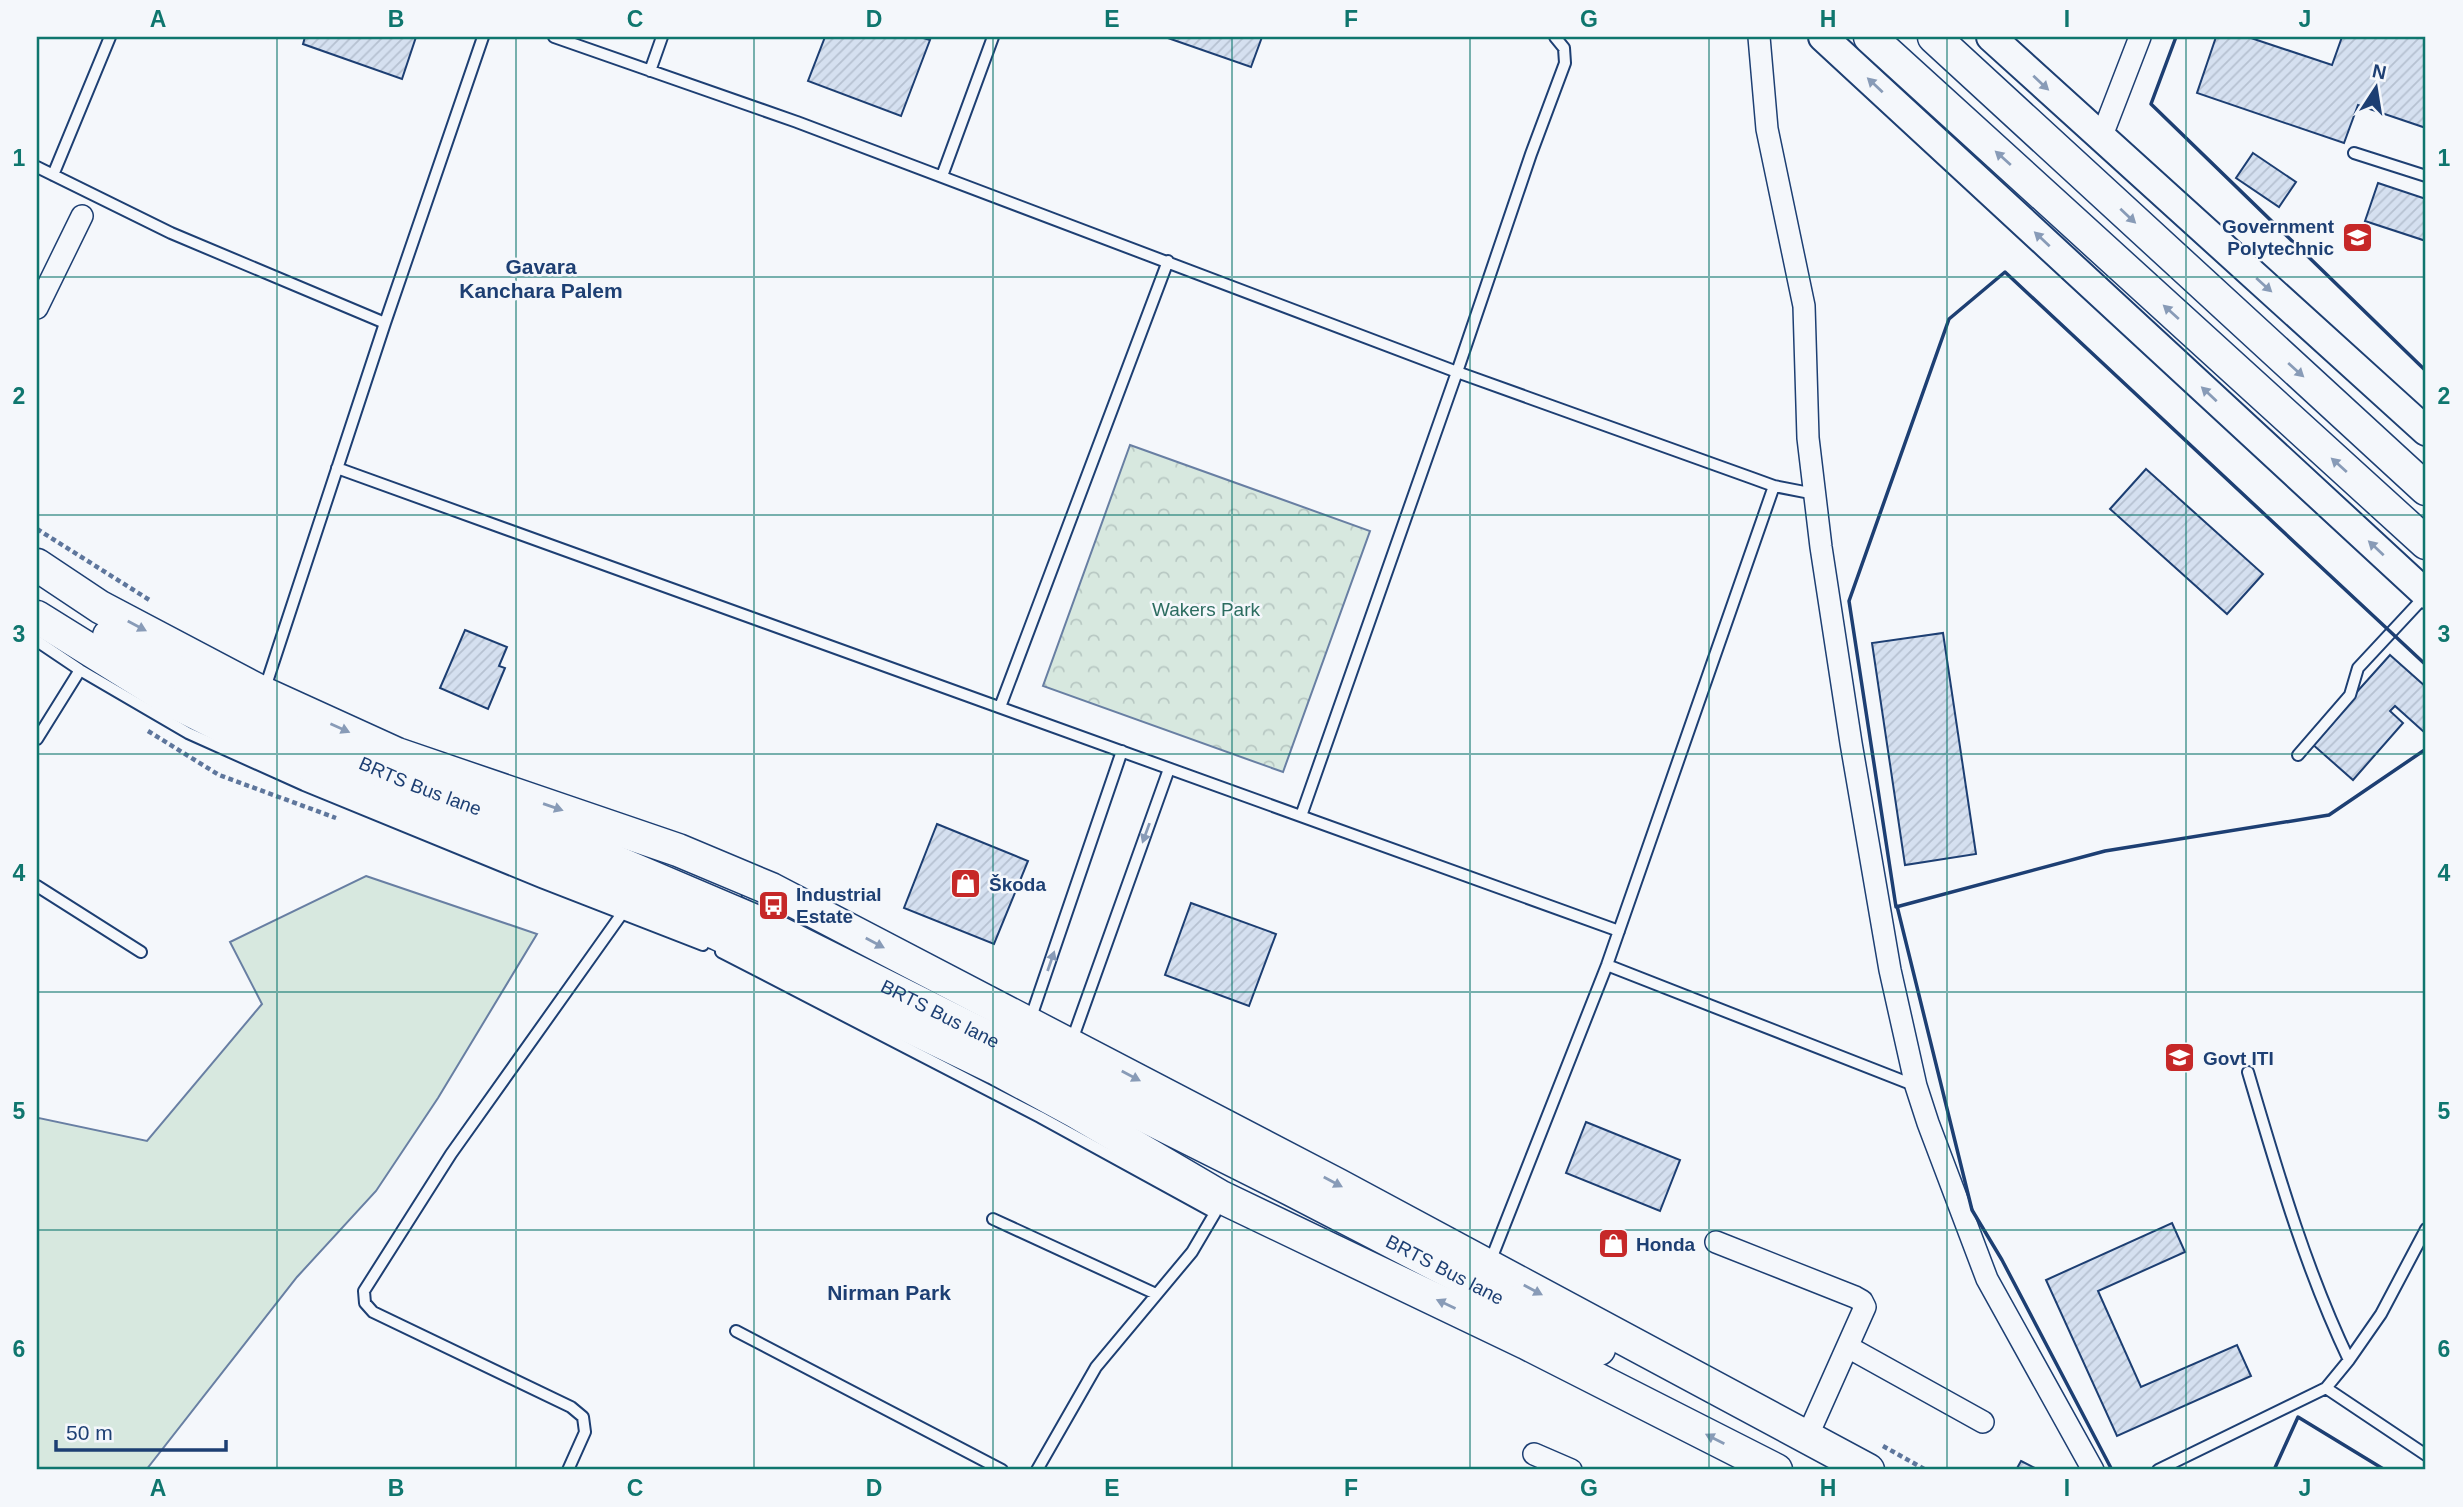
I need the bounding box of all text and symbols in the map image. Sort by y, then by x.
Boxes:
text: A [150,6,166,32]
text: B [388,6,404,32]
text: C [627,6,643,32]
text: D [866,6,882,32]
text: E [1104,6,1120,32]
text: F [1344,6,1358,32]
text: G [1580,6,1598,32]
text: H [1820,6,1836,32]
text: I [2064,6,2070,32]
text: J [2299,6,2311,32]
north arrow [2340,52,2410,122]
text: N [2371,60,2388,84]
one-way arrow [2032,75,2050,91]
one-way arrow [1867,77,1884,93]
text: 1 [13,145,26,171]
text: 1 [2438,145,2451,171]
one-way arrow [1995,151,2012,167]
one-way arrow [2119,208,2136,224]
place label: Government Polytechnic [2222,216,2335,259]
school or university icon: Government Polytechnic [2340,220,2374,254]
one-way arrow [2033,231,2051,247]
district label: Gavara Kanchara Palem [459,255,623,302]
one-way arrow [2255,277,2273,293]
one-way arrow [2163,304,2180,320]
one-way arrow [2287,362,2305,378]
text: 2 [13,383,25,409]
text: 2 [2438,383,2450,409]
one-way arrow [2201,386,2218,402]
one-way arrow [2331,457,2348,473]
one-way arrow [2368,540,2385,556]
park label: Wakers Park [1152,599,1261,620]
one-way arrow [127,620,146,632]
text: 3 [13,621,25,647]
text: 3 [2438,621,2450,647]
one-way arrow [330,722,350,734]
street label: BRTS Bus lane [356,752,484,819]
one-way arrow [543,802,564,813]
one-way arrow [1140,822,1151,843]
text: 4 [13,860,26,886]
text: 4 [2438,860,2451,886]
shop icon: Škoda [949,867,983,901]
place label: Škoda [989,874,1046,895]
place label: Industrial Estate [796,884,882,927]
bus stop icon: Industrial Estate [756,888,790,922]
one-way arrow [865,937,885,949]
one-way arrow [1046,950,1057,971]
street label: BRTS Bus lane [878,975,1003,1052]
school or university icon: Govt ITI [2163,1041,2197,1075]
place label: Govt ITI [2203,1048,2274,1069]
one-way arrow [1121,1070,1141,1082]
text: 5 [13,1098,26,1124]
text: 5 [2438,1098,2451,1124]
one-way arrow [1323,1175,1343,1187]
shop icon: Honda [1596,1227,1630,1261]
street label: BRTS Bus lane [1383,1230,1508,1308]
place label: Honda [1636,1234,1696,1255]
district label: Nirman Park [827,1281,951,1304]
one-way arrow [1523,1284,1543,1295]
one-way arrow [1436,1299,1456,1310]
text: 6 [13,1336,25,1362]
text: 6 [2438,1336,2450,1362]
scale bar [56,1409,226,1453]
text: 50 m [66,1421,113,1444]
one-way arrow [1705,1434,1725,1445]
text: A [150,1475,166,1501]
text: B [388,1475,404,1501]
text: C [627,1475,643,1501]
text: D [866,1475,882,1501]
text: E [1104,1475,1120,1501]
text: F [1344,1475,1358,1501]
text: G [1580,1475,1598,1501]
text: H [1820,1475,1836,1501]
text: I [2064,1475,2070,1501]
text: J [2299,1475,2311,1501]

